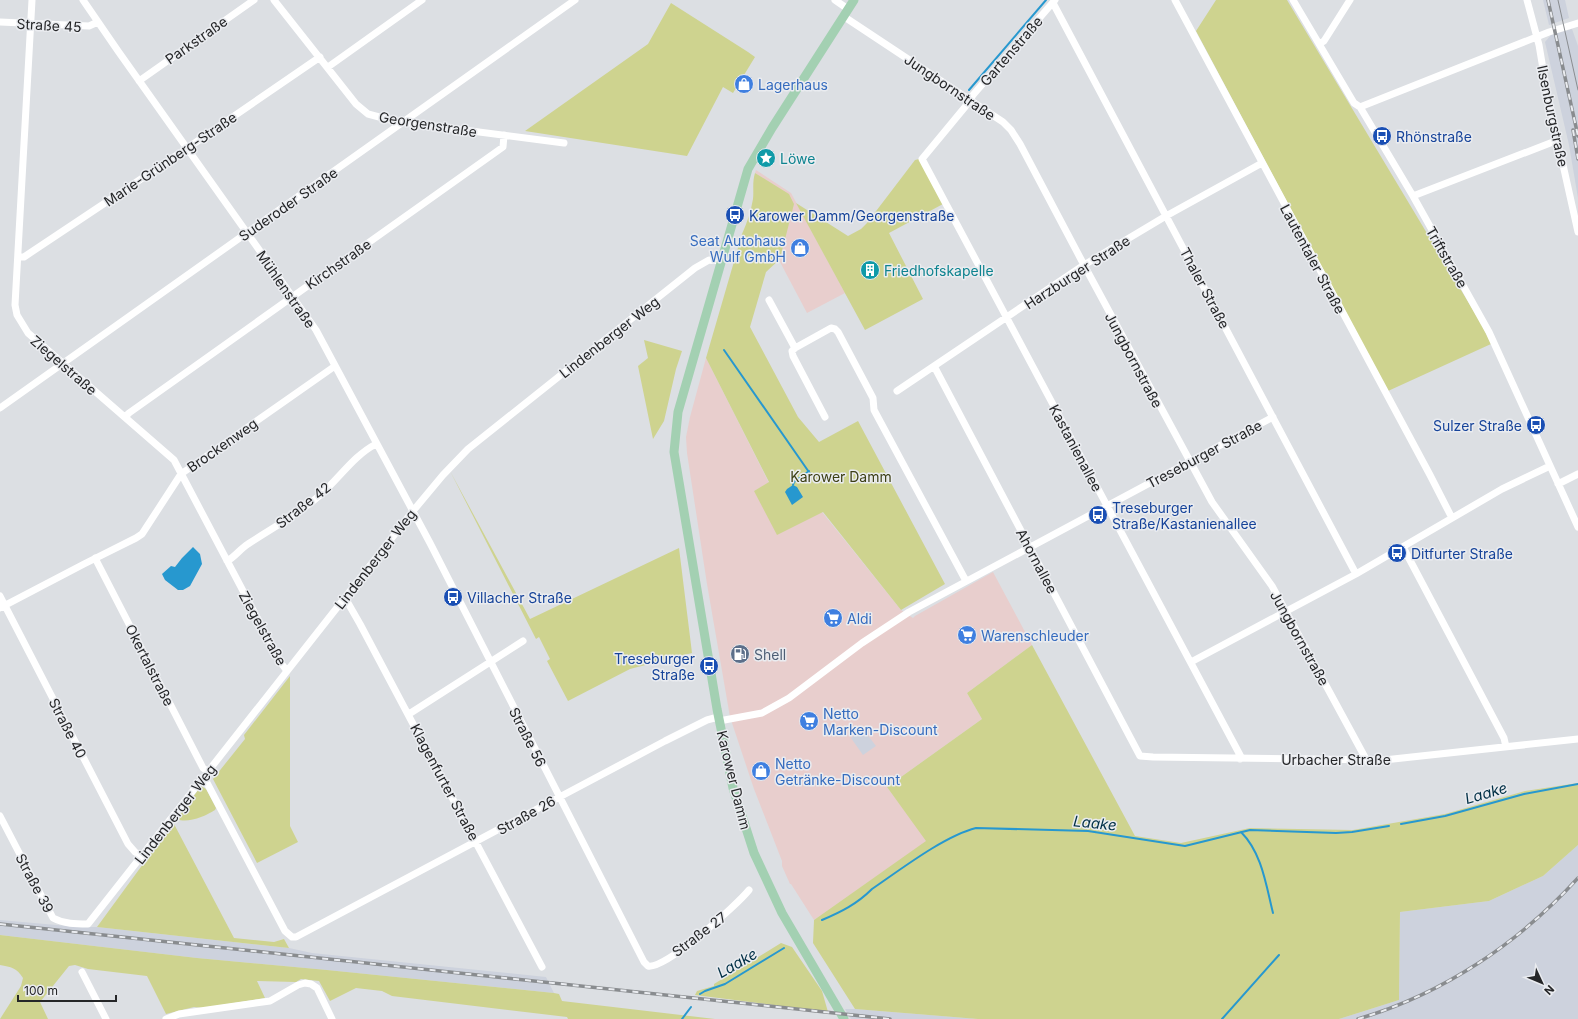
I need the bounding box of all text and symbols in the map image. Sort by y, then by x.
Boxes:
street label: Parkstraße [162,12,230,68]
street label: Gartenstraße [976,13,1046,89]
street label: Straße 45 [16,15,82,35]
street label: Jungbornstraße [901,50,999,124]
street label: Ilsenburgstraße [1534,64,1572,168]
shop icon: Lagerhaus [733,73,755,95]
place label: Lagerhaus [758,76,828,93]
street label: Marie-Grünberg-Straße [100,108,240,210]
street label: Georgenstraße [378,108,478,140]
bus stop icon: Rhönstraße [1371,125,1393,147]
place label: Rhönstraße [1396,128,1472,145]
place icon: Löwe [755,147,777,169]
place label: Löwe [780,150,815,167]
street label: Suderoder Straße [235,164,341,244]
street label: Lautentaler Straße [1277,201,1349,317]
bus stop icon: Karower Damm/Georgenstraße [724,204,746,226]
place label: Karower Damm/Georgenstraße [749,207,955,224]
street label: Triftstraße [1423,223,1471,291]
street label: Harzburger Straße [1021,231,1133,313]
place label: Seat Autohaus Wulf GmbH [690,232,786,265]
street label: Kirchstraße [302,235,374,293]
shop icon: Seat Autohaus Wulf GmbH [789,237,811,259]
street label: Thaler Straße [1177,245,1233,331]
street label: Mühlenstraße [253,247,319,331]
building icon: Friedhofskapelle [859,259,881,281]
place label: Friedhofskapelle [884,262,994,279]
street label: Lindenberger Weg [556,293,662,381]
street label: Jungbornstraße [1102,309,1166,411]
street label: Ziegelstraße [27,332,101,398]
street label: Kastanienallee [1046,402,1106,494]
street label: Brockenweg [183,414,261,476]
bus stop icon: Sulzer Straße [1525,414,1547,436]
street label: Treseburger Straße [1143,416,1265,492]
place label: Sulzer Straße [1433,417,1522,434]
park label: Karower Damm [790,468,892,485]
street label: Straße 42 [272,478,334,532]
place label: Treseburger Straße/Kastanienallee [1112,499,1257,532]
bus stop icon: Treseburger Straße/Kastanienallee [1087,504,1109,526]
street label: Lindenberger Weg [331,506,419,612]
street label: Ahornallee [1013,526,1061,596]
bus stop icon: Ditfurter Straße [1386,542,1408,564]
place label: Ditfurter Straße [1411,545,1513,562]
bus stop icon: Villacher Straße [442,586,464,608]
street label: Ziegelstraße [236,588,290,668]
street label: Jungbornstraße [1267,588,1333,688]
place label: Villacher Straße [467,589,572,606]
supermarket icon: Aldi [822,607,844,629]
place label: Aldi [847,610,872,627]
street label: Okertalstraße [122,621,178,709]
supermarket icon: Warenschleuder [956,624,978,646]
place label: Warenschleuder [981,627,1089,644]
fuel station icon: Shell [729,643,751,665]
place label: Shell [754,646,786,663]
place label: Treseburger Straße [614,650,695,683]
bus stop icon: Treseburger Straße [698,655,720,677]
street label: Straße 40 [46,695,90,761]
street label: Straße 56 [506,704,550,770]
place label: Netto Marken-Discount [823,705,938,738]
supermarket icon: Netto Marken-Discount [798,710,820,732]
street label: Klagenfurter Straße [407,721,483,843]
street label: Karower Damm [713,729,755,831]
street label: Urbacher Straße [1281,751,1391,768]
place label: Netto Getränke-Discount [775,755,900,788]
shop icon: Netto Getränke-Discount [750,760,772,782]
street label: Lindenberger Weg [131,761,219,867]
water label: Laake [1463,778,1509,808]
street label: Straße 26 [494,792,558,838]
water label: Laake [1072,811,1118,835]
street label: Straße 39 [12,850,58,916]
street label: Straße 27 [668,908,730,960]
water label: Laake [713,944,761,982]
north arrow [1522,963,1562,1003]
scale bar [18,977,116,1003]
text: N [1541,982,1557,998]
text: 100 m [24,983,58,998]

